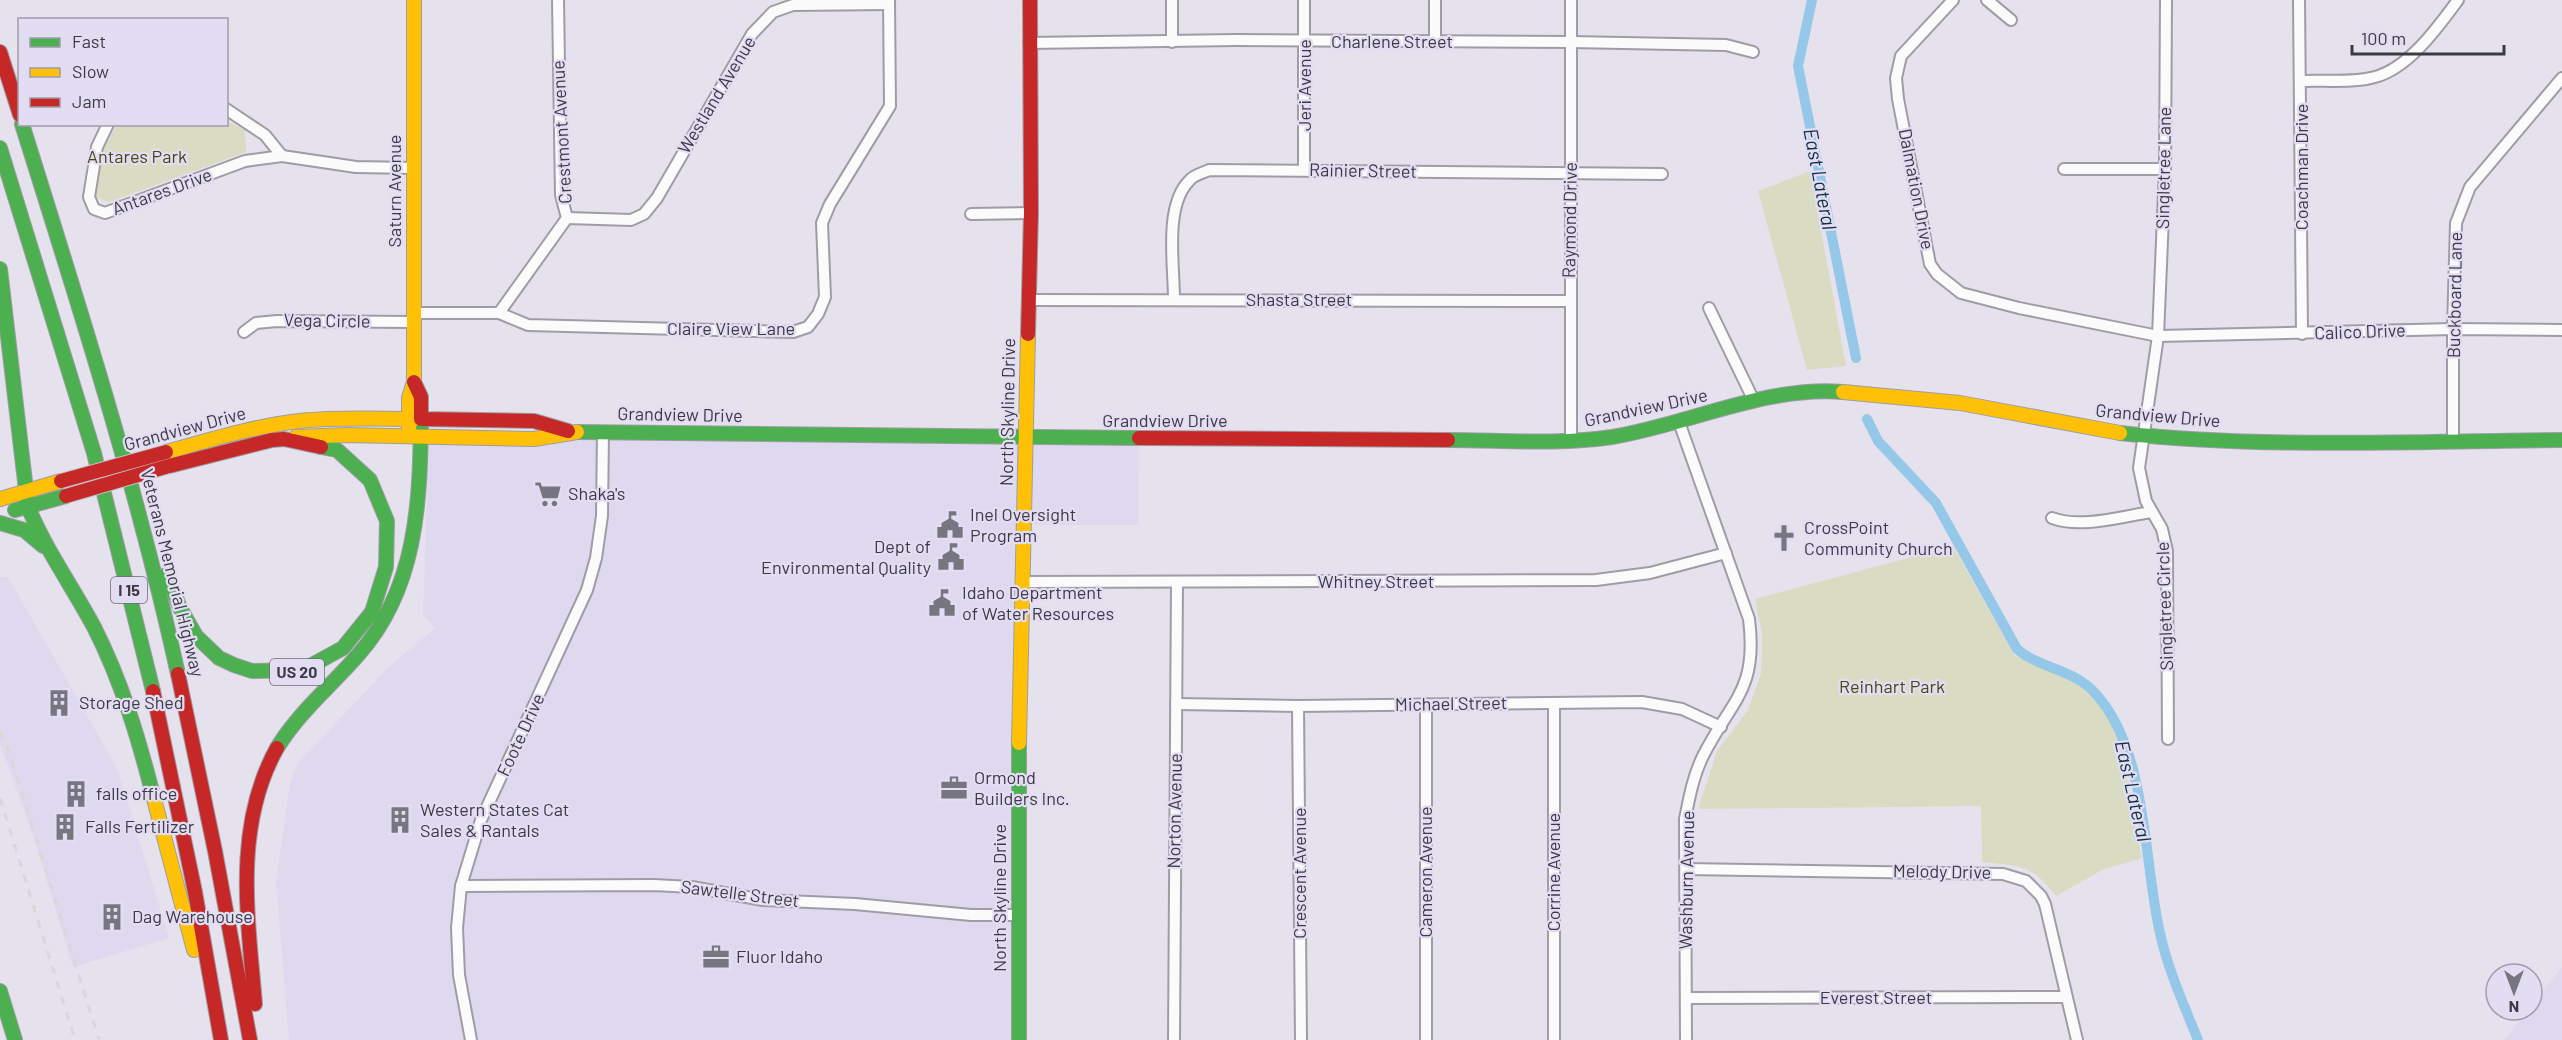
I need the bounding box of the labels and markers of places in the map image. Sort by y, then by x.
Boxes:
supermarket icon: Shaka's [533,479,563,509]
place label: Shaka's [568,482,626,504]
place label: Inel Oversight Program [970,503,1076,546]
public building icon: Inel Oversight Program [935,510,965,540]
place label: CrossPoint Community Church [1804,516,1953,559]
church icon: CrossPoint Community Church [1769,523,1799,553]
place label: Dept of Environmental Quality [761,535,931,578]
public building icon: Dept of Environmental Quality [936,542,966,572]
place label: Idaho Department of Water Resources [962,581,1114,624]
public building icon: Idaho Department of Water Resources [927,588,957,618]
building icon: Storage Shed [44,688,74,718]
place label: Storage Shed [79,691,184,713]
place label: Ormond Builders Inc. [974,766,1070,809]
office icon: Ormond Builders Inc. [939,773,969,803]
building icon: falls office [61,779,91,809]
place label: falls office [96,782,177,804]
place label: Western States Cat Sales & Rantals [420,798,569,841]
building icon: Western States Cat Sales & Rantals [385,805,415,835]
building icon: Falls Fertilizer [50,812,80,842]
place label: Falls Fertilizer [85,815,195,837]
building icon: Dag Warehouse [97,902,127,932]
place label: Dag Warehouse [132,905,253,927]
office icon: Fluor Idaho [701,942,731,972]
place label: Fluor Idaho [736,945,823,967]

